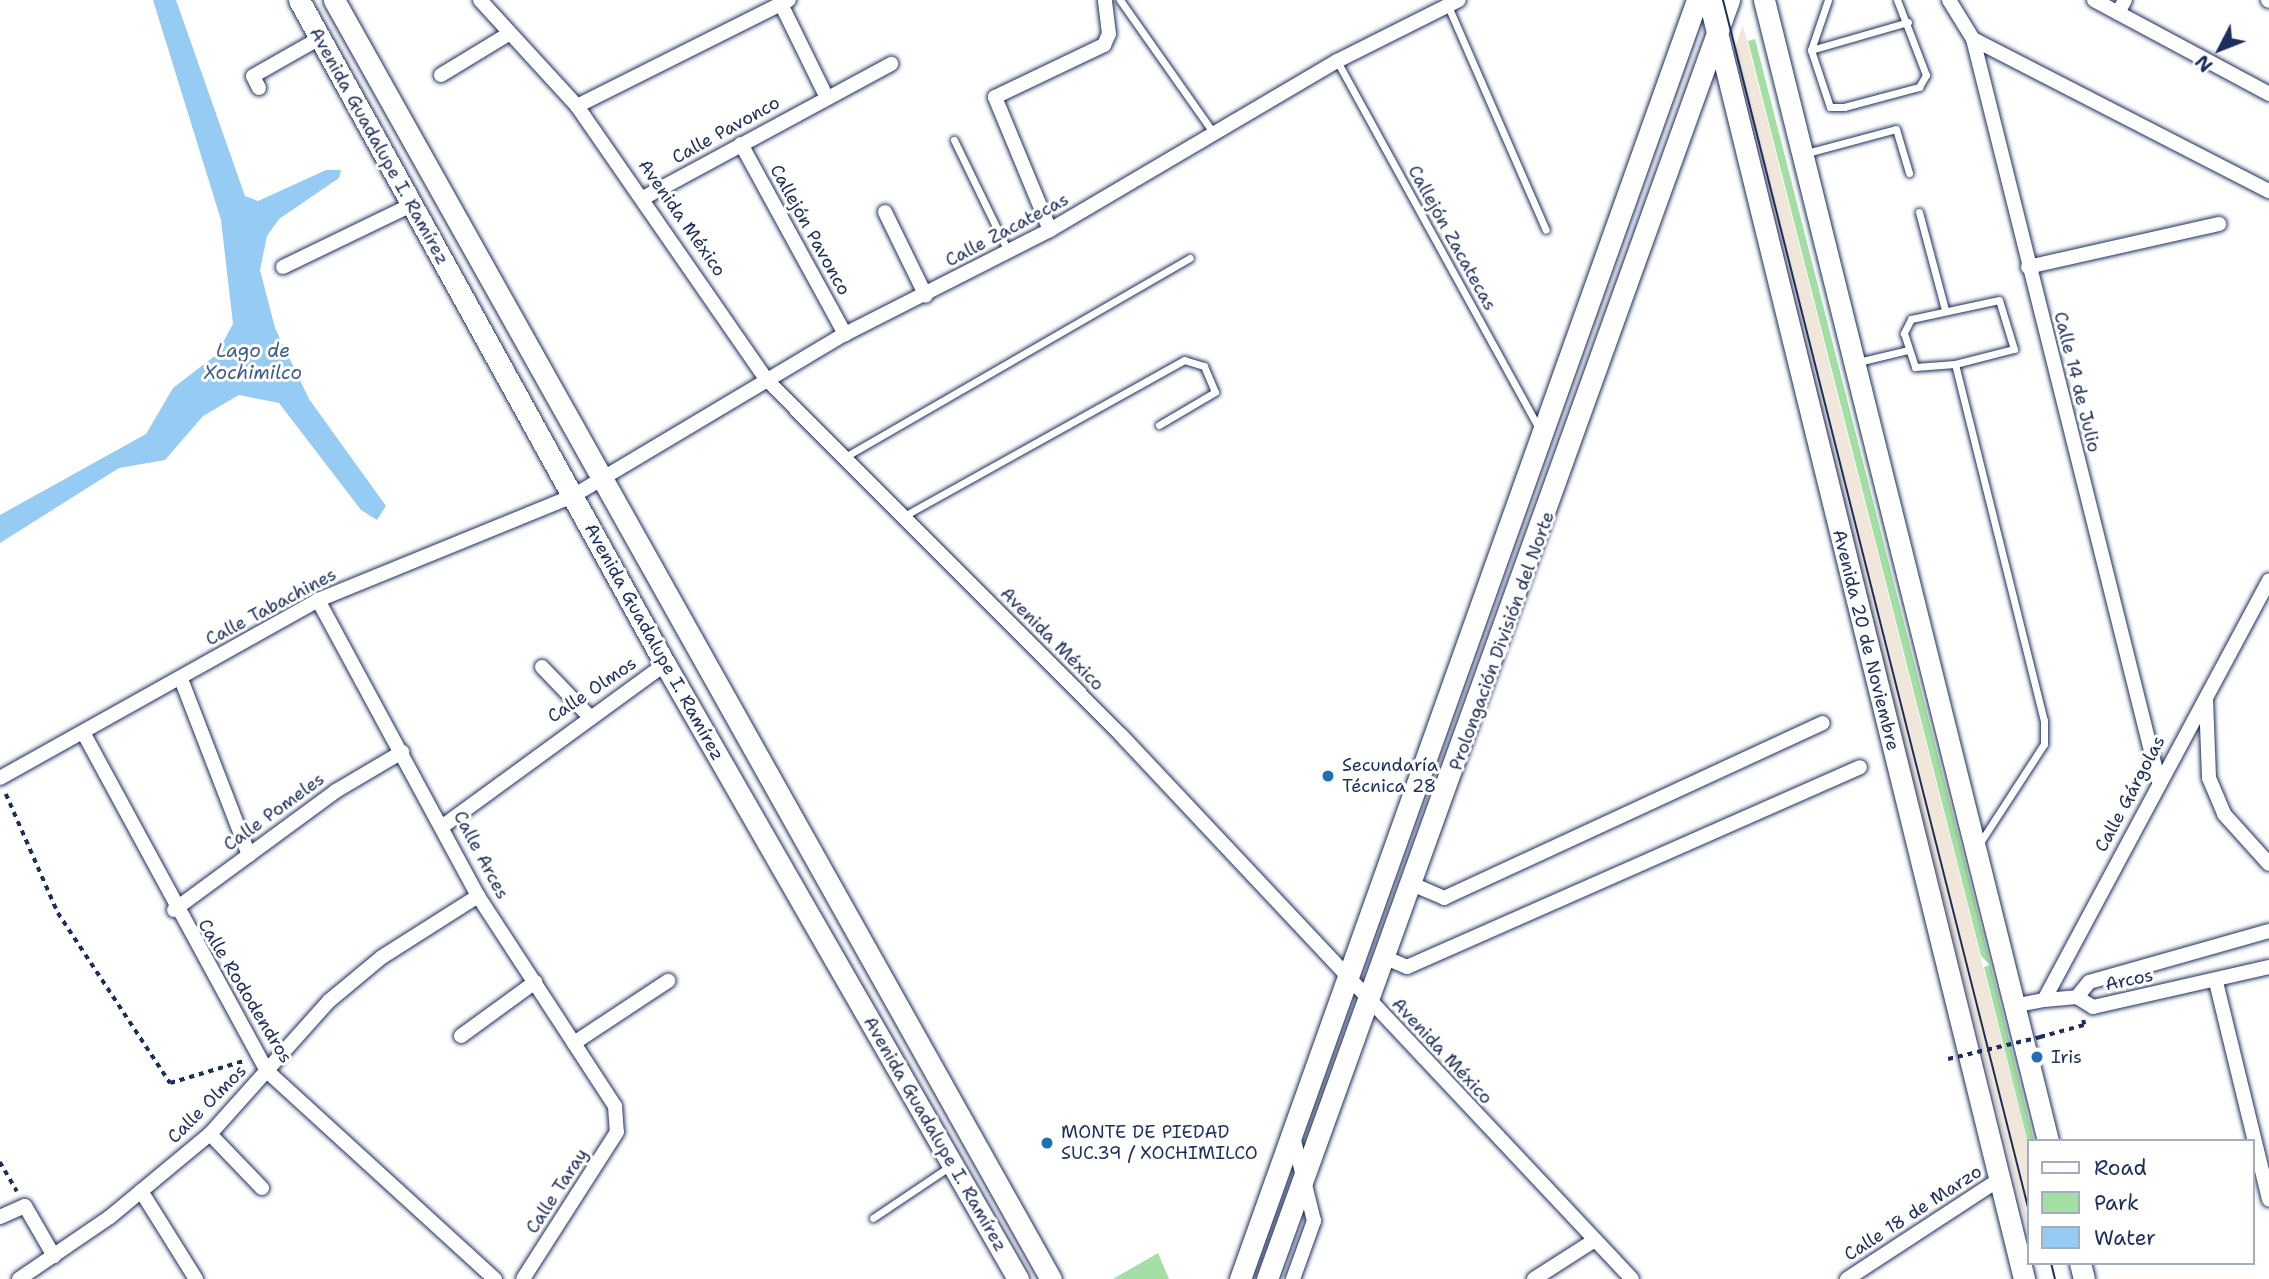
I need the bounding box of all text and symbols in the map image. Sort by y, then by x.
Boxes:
north arrow [2185,14,2255,84]
street label: Avenida Guadalupe I. Ramírez [305,24,453,268]
text: N [2190,49,2218,77]
street label: Calle Pavonco [668,92,784,168]
street label: Avenida México [634,155,730,281]
street label: Callejón Pavonco [765,161,855,299]
street label: Callejón Zacatecas [1403,162,1501,314]
street label: Calle Zacatecas [942,188,1072,272]
street label: Calle 14 de Julio [2049,309,2105,455]
water label: Lago de Xochimilco [204,340,302,384]
street label: Prolongación División del Norte [1445,509,1559,773]
street label: Avenida Guadalupe I. Ramírez [580,520,728,764]
street label: Avenida 20 de Noviembre [1828,527,1904,753]
street label: Calle Tabachines [202,563,340,651]
street label: Avenida México [996,583,1108,695]
street label: Calle Olmos [543,652,641,728]
street label: Calle Gárgolas [2090,732,2170,856]
place label: Secundaría Técnica 28 [1342,755,1438,798]
street label: Calle Pomeles [219,768,329,856]
marker: Secundaría Técnica 28 [1320,768,1336,784]
street label: Calle Arces [449,807,513,903]
street label: Calle Rododendros [193,915,297,1067]
street label: Arcos [2103,964,2155,996]
street label: Avenida México [1387,993,1497,1109]
street label: Avenida Guadalupe I. Ramírez [859,1013,1011,1255]
place label: Iris [2051,1046,2082,1068]
marker: Iris [2029,1049,2045,1065]
street label: Calle Olmos [163,1060,251,1148]
place label: MONTE DE PIEDAD SUC.39 / XOCHIMILCO [1061,1122,1258,1164]
marker: MONTE DE PIEDAD SUC.39 / XOCHIMILCO [1039,1135,1055,1151]
legend [2028,1139,2255,1265]
street label: Calle Taray [521,1144,593,1238]
text: Road [2094,1154,2147,1182]
street label: Calle 18 de Marzo [1840,1160,1986,1266]
text: Park [2094,1189,2139,1217]
text: Water [2094,1224,2156,1252]

